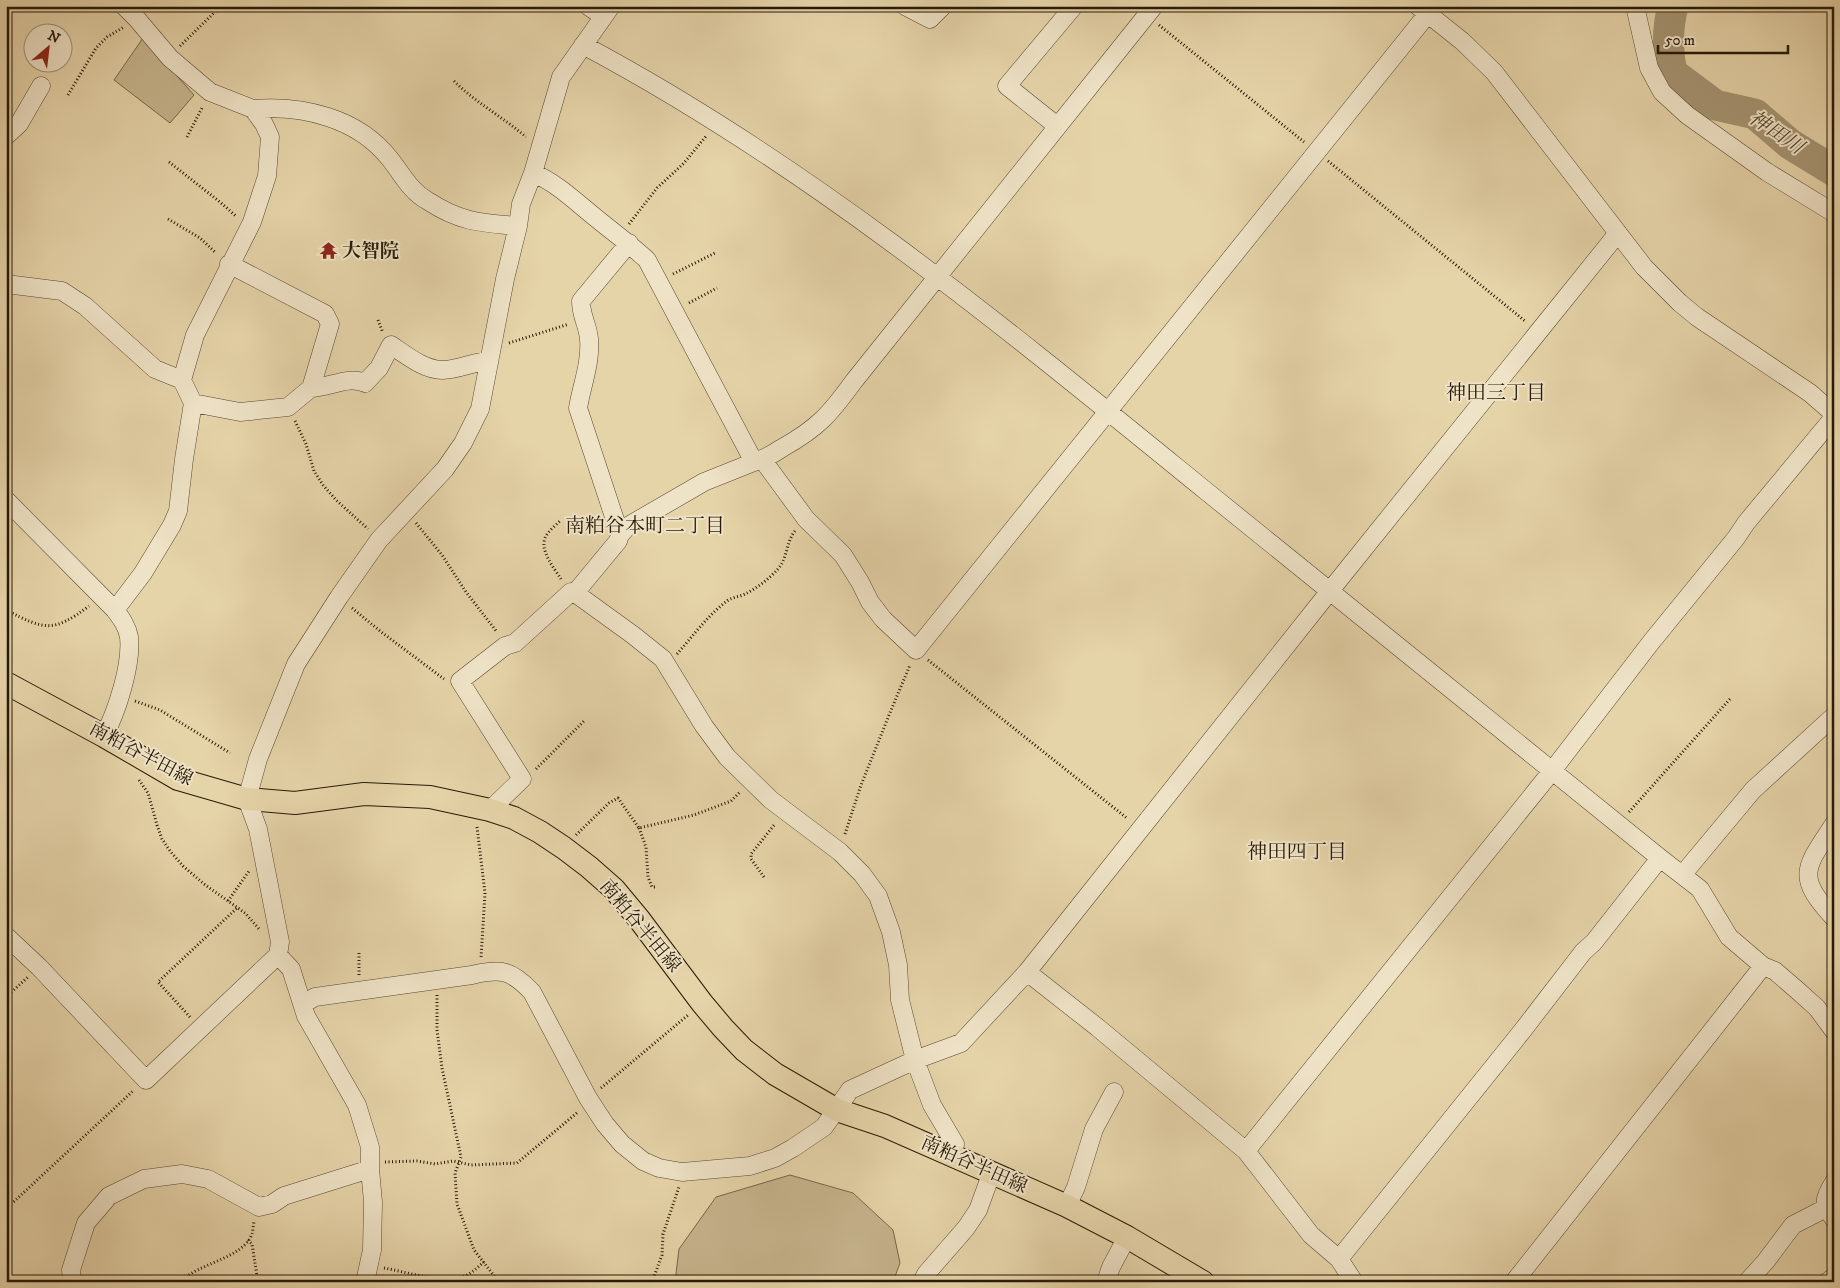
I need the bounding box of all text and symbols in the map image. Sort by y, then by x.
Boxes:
north arrow [22,22,72,72]
scale bar [1658,22,1788,54]
text: N [44,27,63,48]
text: 50 m [1665,31,1695,50]
water label: 神田川 [1744,106,1810,161]
place label: 大智院 [342,240,399,263]
temple icon: 大智院 [318,241,338,261]
district label: 神田三丁目 [1446,381,1546,406]
district label: 南粕谷本町二丁目 [565,514,725,539]
street label: 南粕谷半田線 [85,717,197,791]
district label: 神田四丁目 [1247,840,1347,865]
street label: 南粕谷半田線 [595,875,685,977]
street label: 南粕谷半田線 [917,1131,1031,1199]

